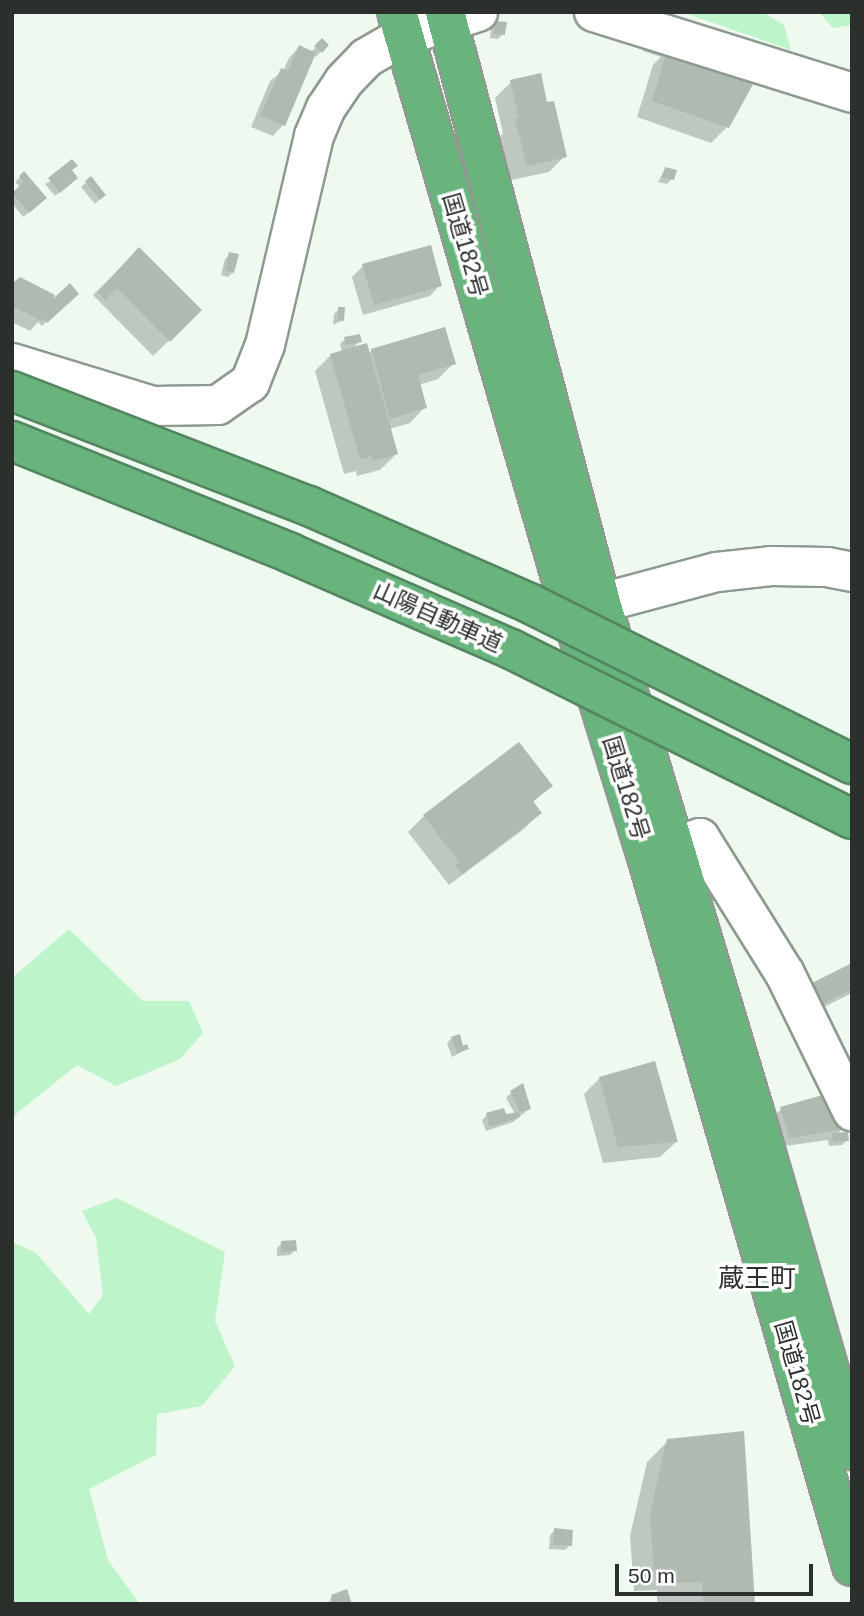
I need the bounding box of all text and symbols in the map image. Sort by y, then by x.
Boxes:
street label: 国道182号 [437,190,493,300]
street label: 山陽自動車道 [369,576,507,658]
street label: 国道182号 [597,733,655,843]
district label: 蔵王町 [718,1263,796,1295]
street label: 国道182号 [769,1318,825,1428]
scale bar [619,1550,817,1594]
text: 50 m [628,1564,675,1587]

